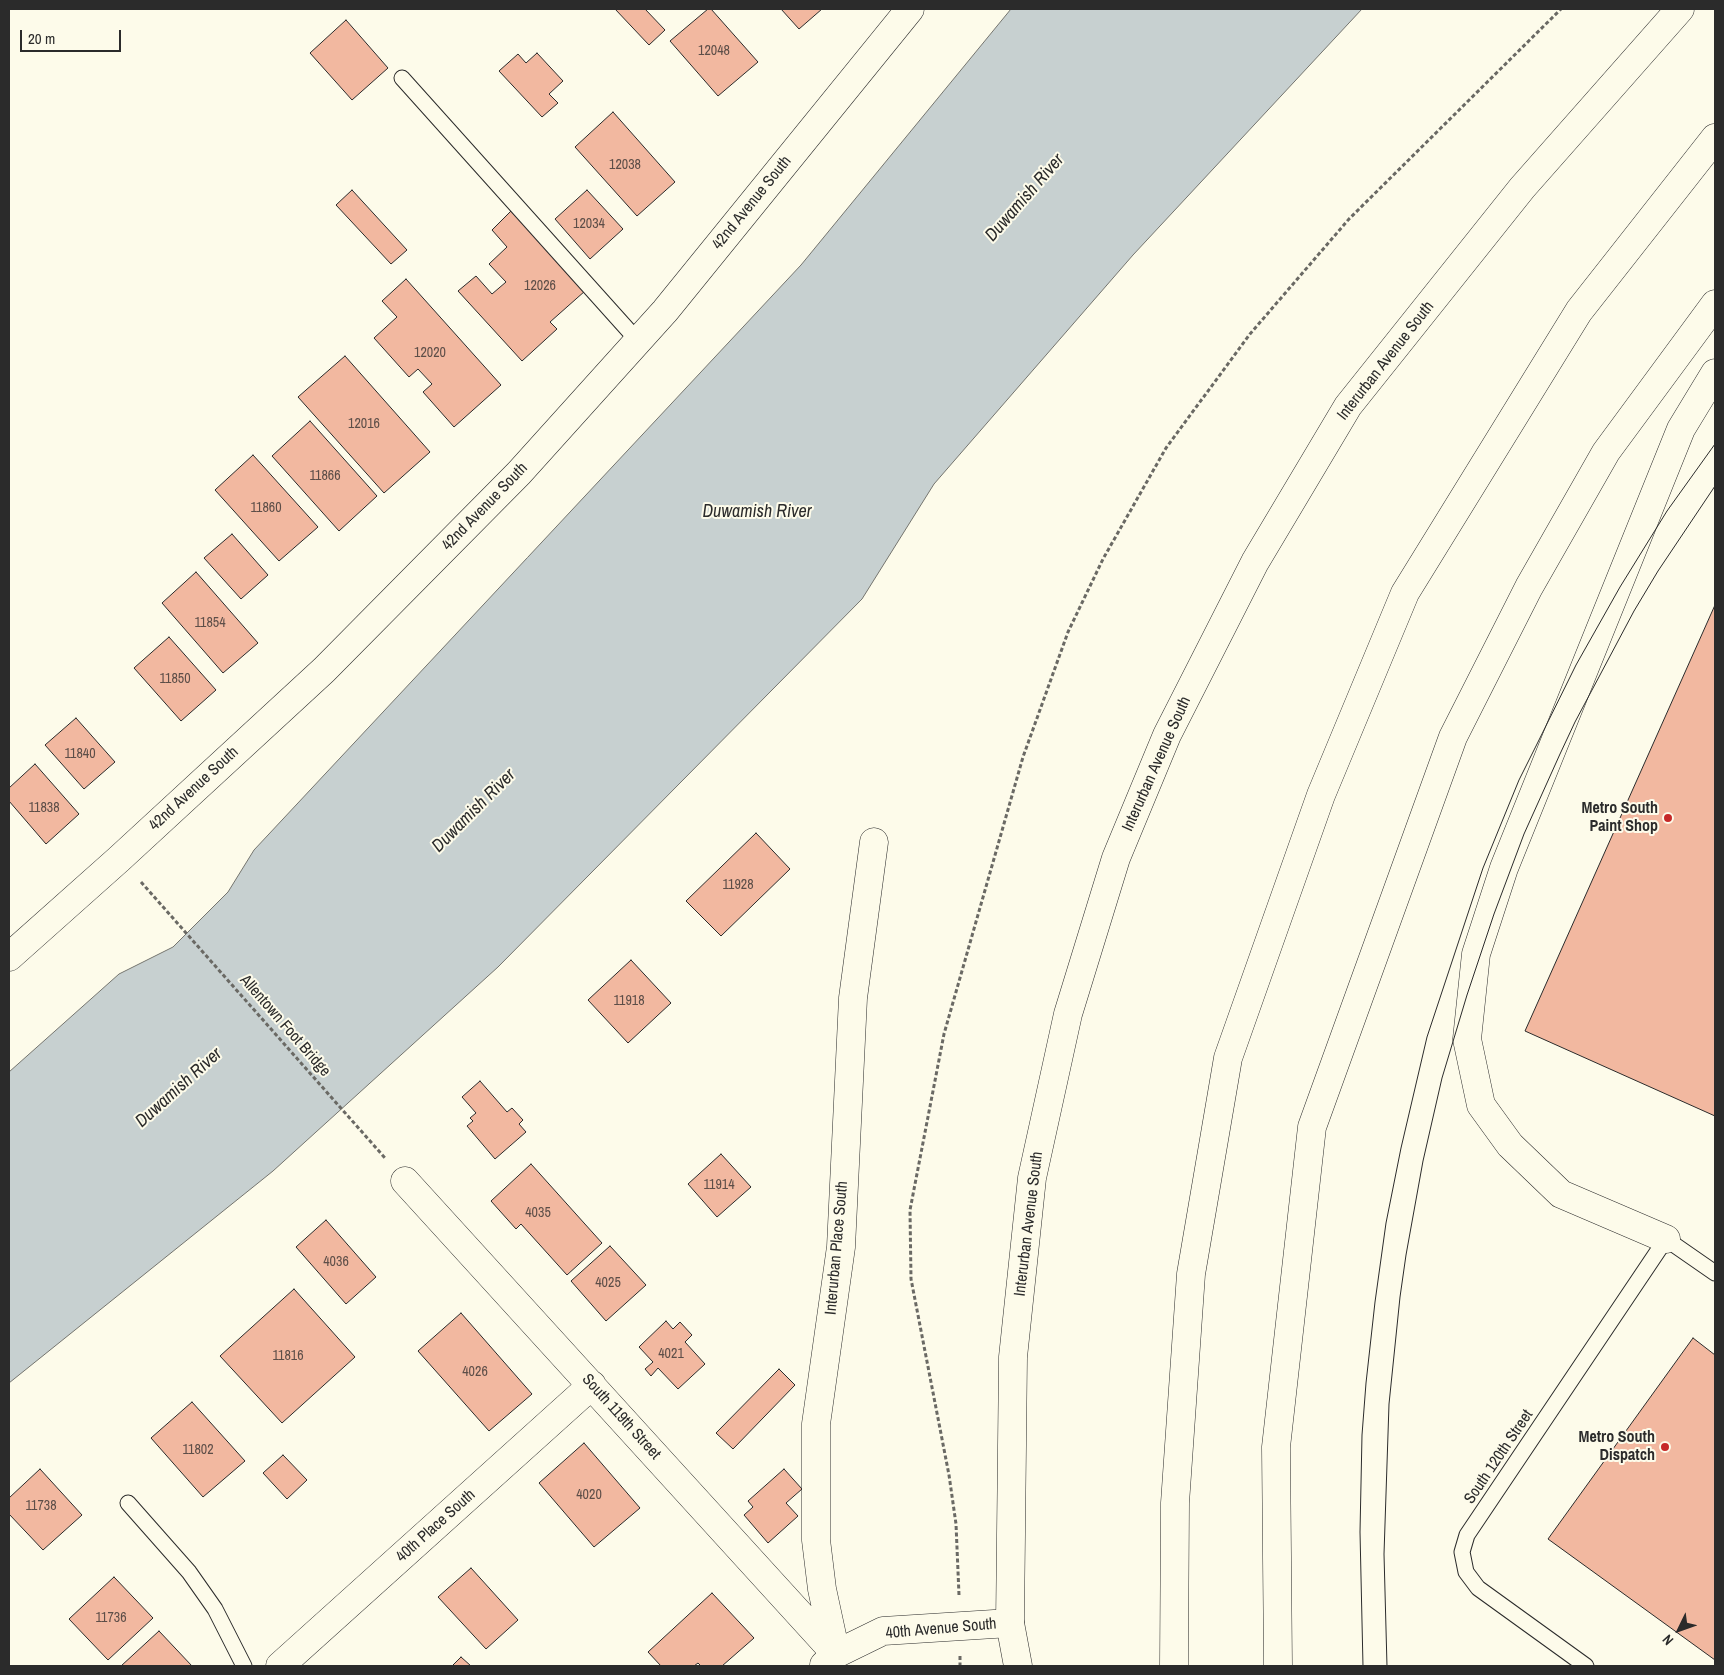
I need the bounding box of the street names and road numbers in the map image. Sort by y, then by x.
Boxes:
street label: 42nd Avenue South [708,152,796,254]
street label: Interurban Avenue South [1334,298,1438,424]
street label: 42nd Avenue South [438,459,532,555]
street label: Interurban Avenue South [1119,694,1195,834]
street label: 42nd Avenue South [145,743,243,835]
street label: Allentown Foot Bridge [236,971,334,1081]
street label: Interurban Avenue South [1011,1151,1047,1297]
street label: Interurban Place South [822,1180,852,1316]
street label: South 119th Street [578,1370,664,1464]
street label: South 120th Street [1460,1406,1538,1508]
street label: 40th Place South [392,1485,480,1567]
street label: 40th Avenue South [885,1615,997,1643]

